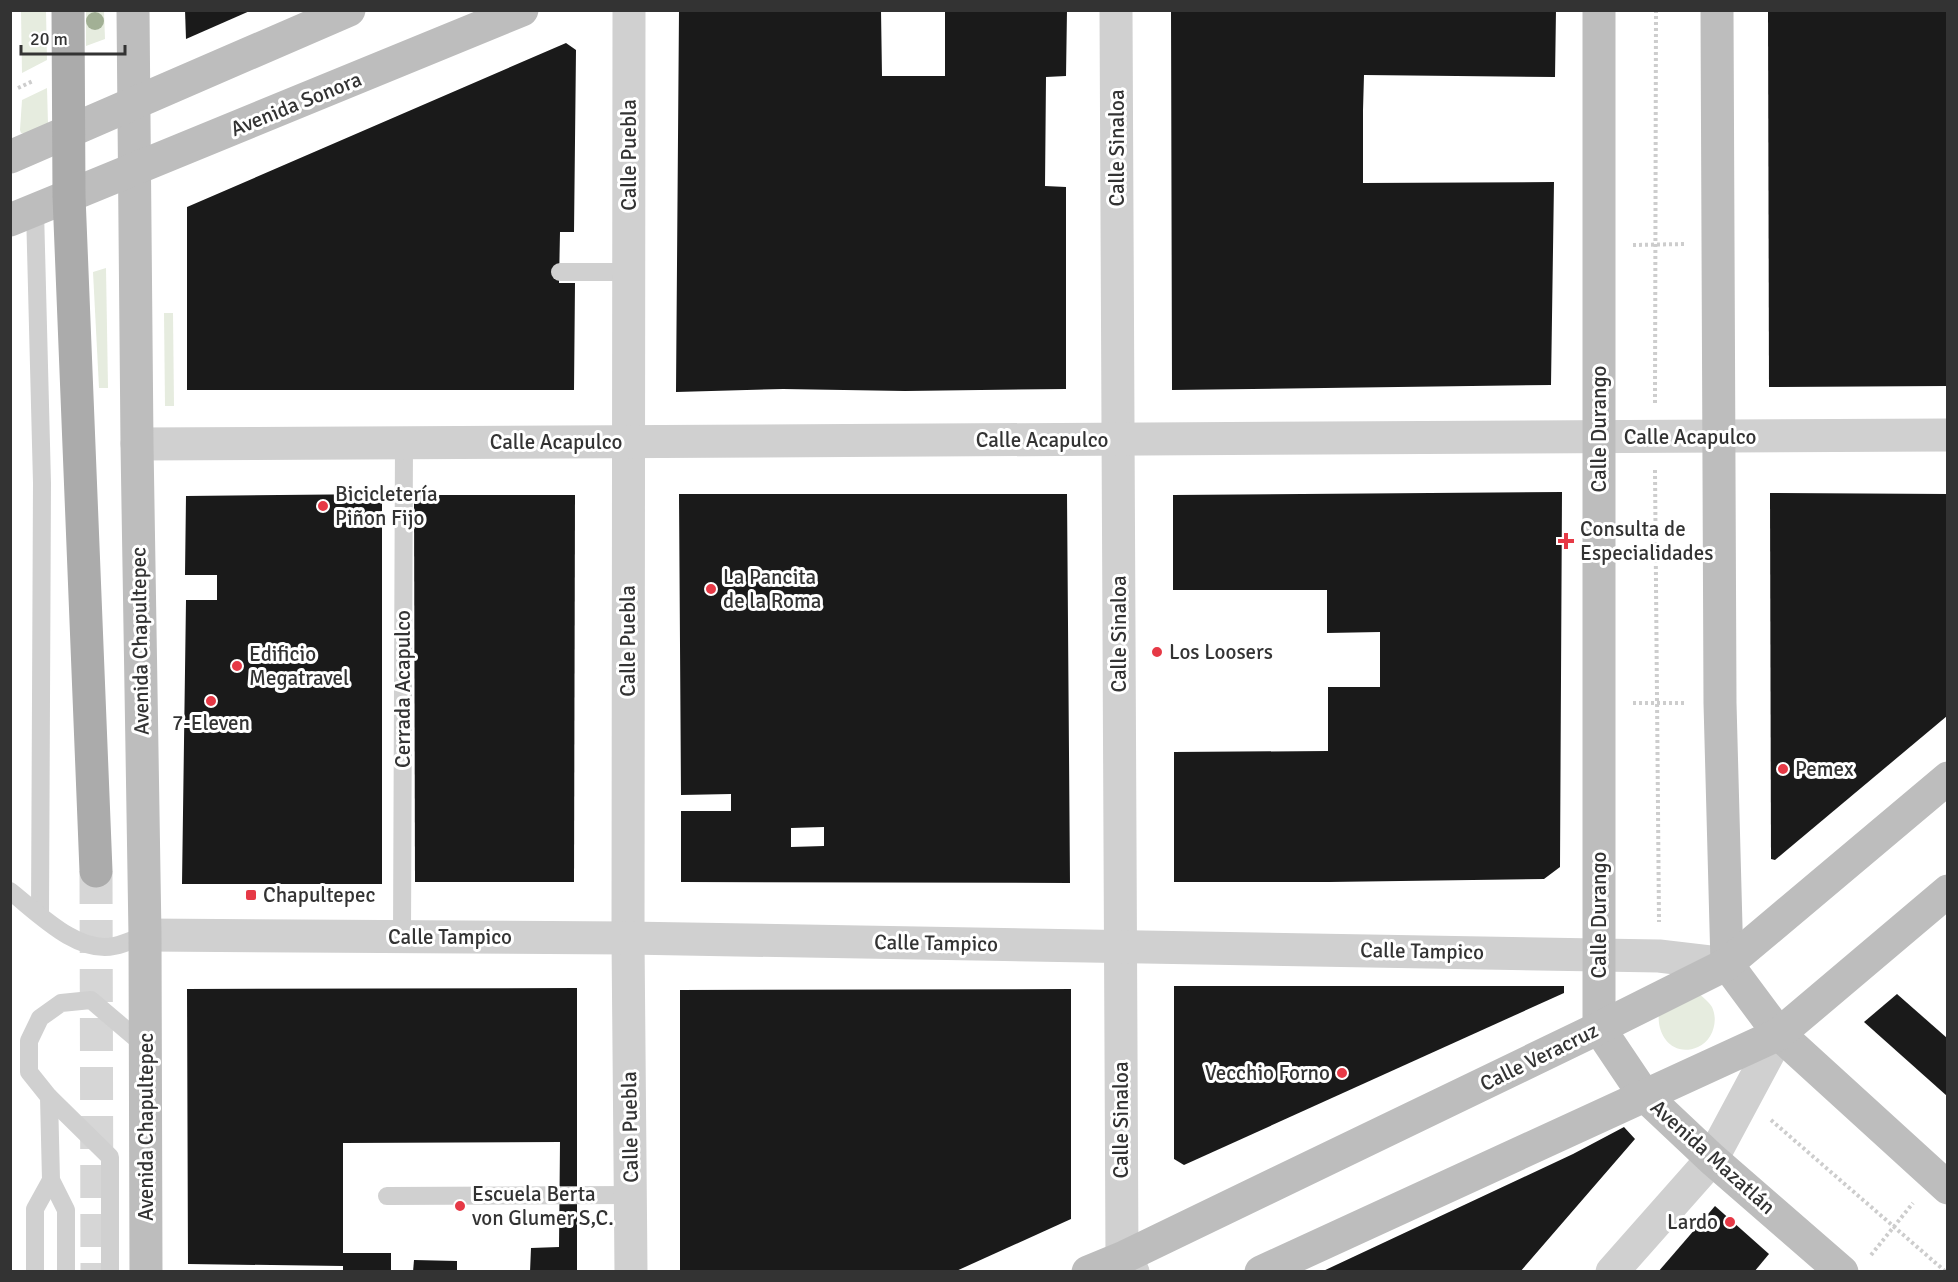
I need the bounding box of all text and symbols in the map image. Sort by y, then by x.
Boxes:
scale bar [21,18,124,56]
text: 20 m [30,28,68,50]
street label: Avenida Sonora [227,66,365,142]
street label: Calle Sinaloa [1104,89,1130,207]
street label: Calle Puebla [616,99,642,211]
street label: Calle Durango [1586,366,1612,493]
street label: Calle Acapulco [1624,424,1756,450]
street label: Calle Acapulco [976,427,1108,453]
street label: Calle Acapulco [490,429,622,455]
place label: Bicicletería Piñon Fijo [335,481,438,531]
marker: Bicicletería Piñon Fijo [316,499,330,513]
place label: Consulta de Especialidades [1580,516,1713,566]
marker: Consulta de Especialidades [1557,532,1575,550]
street label: Avenida Chapultepec [125,547,155,735]
place label: La Pancita de la Roma [723,564,821,614]
street label: Calle Sinaloa [1106,575,1132,693]
marker: La Pancita de la Roma [704,582,718,596]
street label: Calle Puebla [615,585,641,697]
street label: Cerrada Acapulco [390,610,416,768]
place label: Los Loosers [1169,639,1273,665]
place label: Edificio Megatravel [249,641,349,691]
marker: Los Loosers [1150,645,1164,659]
marker: Edificio Megatravel [230,659,244,673]
marker: 7-Eleven [204,694,218,708]
place label: 7-Eleven [172,710,250,736]
place label: Pemex [1795,756,1854,782]
marker: Pemex [1776,762,1790,776]
street label: Calle Durango [1586,852,1612,979]
place label: Chapultepec [263,882,376,908]
marker: Chapultepec [244,888,258,902]
street label: Calle Tampico [388,924,512,950]
street label: Calle Tampico [874,929,998,957]
street label: Calle Tampico [1360,937,1484,965]
street label: Calle Veracruz [1476,1017,1602,1097]
street label: Avenida Chapultepec [133,1033,159,1221]
place label: Vecchio Forno [1205,1060,1330,1086]
street label: Calle Sinaloa [1108,1061,1134,1179]
marker: Vecchio Forno [1335,1066,1349,1080]
street label: Calle Puebla [616,1071,644,1183]
street label: Avenida Mazatlán [1645,1094,1781,1220]
place label: Escuela Berta von Glumer S,C. [472,1181,614,1231]
marker: Escuela Berta von Glumer S,C. [453,1199,467,1213]
place label: Lardo [1667,1209,1718,1235]
marker: Lardo [1723,1215,1737,1229]

